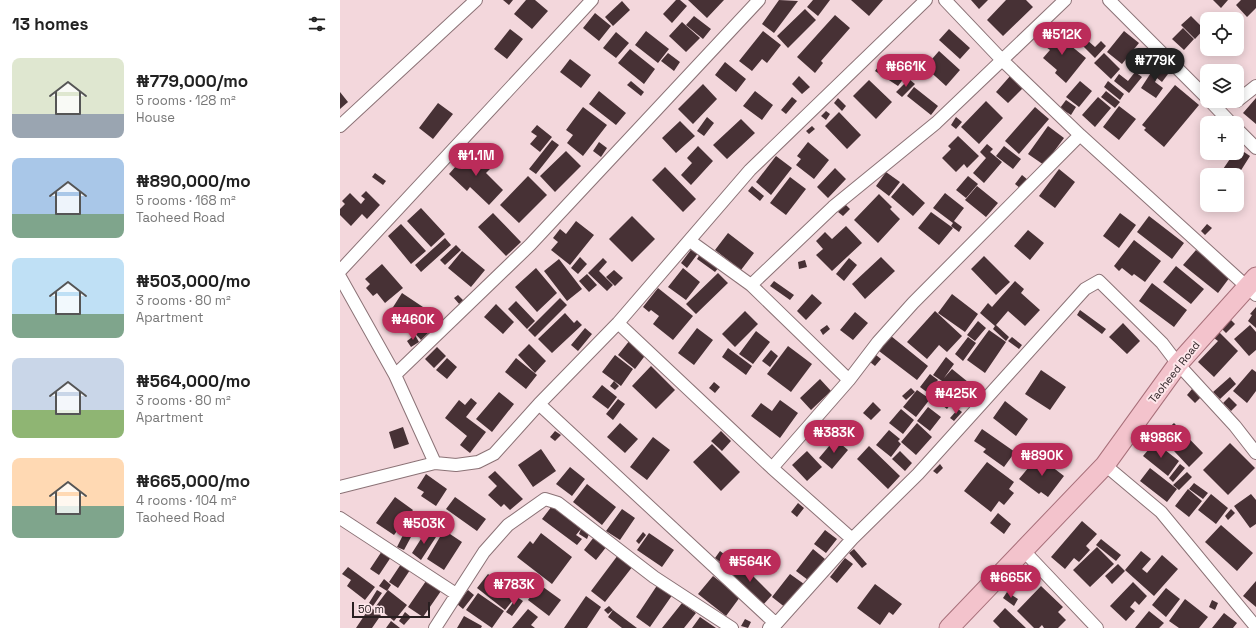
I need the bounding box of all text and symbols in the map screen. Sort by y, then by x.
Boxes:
map controls [1200,12,1244,212]
button: locate [1200,12,1244,56]
text: 13 homes [12,13,88,35]
icon: filters [306,13,328,35]
pin: ₦512K [1034,22,1090,56]
text: ₦512K [1042,26,1082,43]
pin: ₦779K [1127,48,1183,82]
text: ₦779K [1134,52,1176,69]
pin: ₦661K [878,54,934,88]
text: ₦661K [886,58,926,75]
button: layers [1200,64,1244,108]
text: ₦779,000/mo [136,70,248,92]
icon: home [44,74,92,122]
text: 5 rooms · 128 m² [136,92,236,109]
text: House [136,109,175,126]
button: + [1200,116,1244,160]
pin: ₦1.1M [448,143,504,177]
text: ₦1.1M [458,147,494,164]
button: − [1200,168,1244,212]
text: ₦890,000/mo [136,170,251,192]
icon: home [44,174,92,222]
text: 5 rooms · 168 m² [136,192,236,209]
text: Taoheed Road [136,209,225,226]
text: ₦503,000/mo [136,270,251,292]
icon: home [44,274,92,322]
text: 3 rooms · 80 m² [136,292,231,309]
pin: ₦460K [385,307,441,341]
text: Apartment [136,309,204,326]
text: ₦460K [391,311,435,328]
street label: Taoheed Road [1145,338,1203,406]
text: ₦564,000/mo [136,370,251,392]
icon: home [44,374,92,422]
pin: ₦425K [928,381,984,415]
text: ₦425K [935,385,977,402]
text: 3 rooms · 80 m² [136,392,231,409]
text: Apartment [136,409,204,426]
pin: ₦383K [806,420,862,454]
text: ₦383K [813,424,855,441]
pin: ₦986K [1133,425,1189,459]
text: ₦986K [1140,429,1182,446]
pin: ₦890K [1014,443,1070,477]
text: ₦890K [1021,447,1063,464]
text: ₦665,000/mo [136,470,250,492]
icon: home [44,474,92,522]
text: 4 rooms · 104 m² [136,492,237,509]
text: Taoheed Road [136,509,225,526]
pin: ₦503K [396,511,452,545]
text: ₦503K [403,515,445,532]
pin: ₦564K [722,549,778,583]
text: ₦564K [729,553,771,570]
pin: ₦665K [983,565,1039,599]
text: ₦665K [990,569,1032,586]
pin: ₦783K [486,572,542,606]
text: ₦783K [493,576,535,593]
scale bar [352,600,430,619]
text: 50 m [358,602,384,616]

